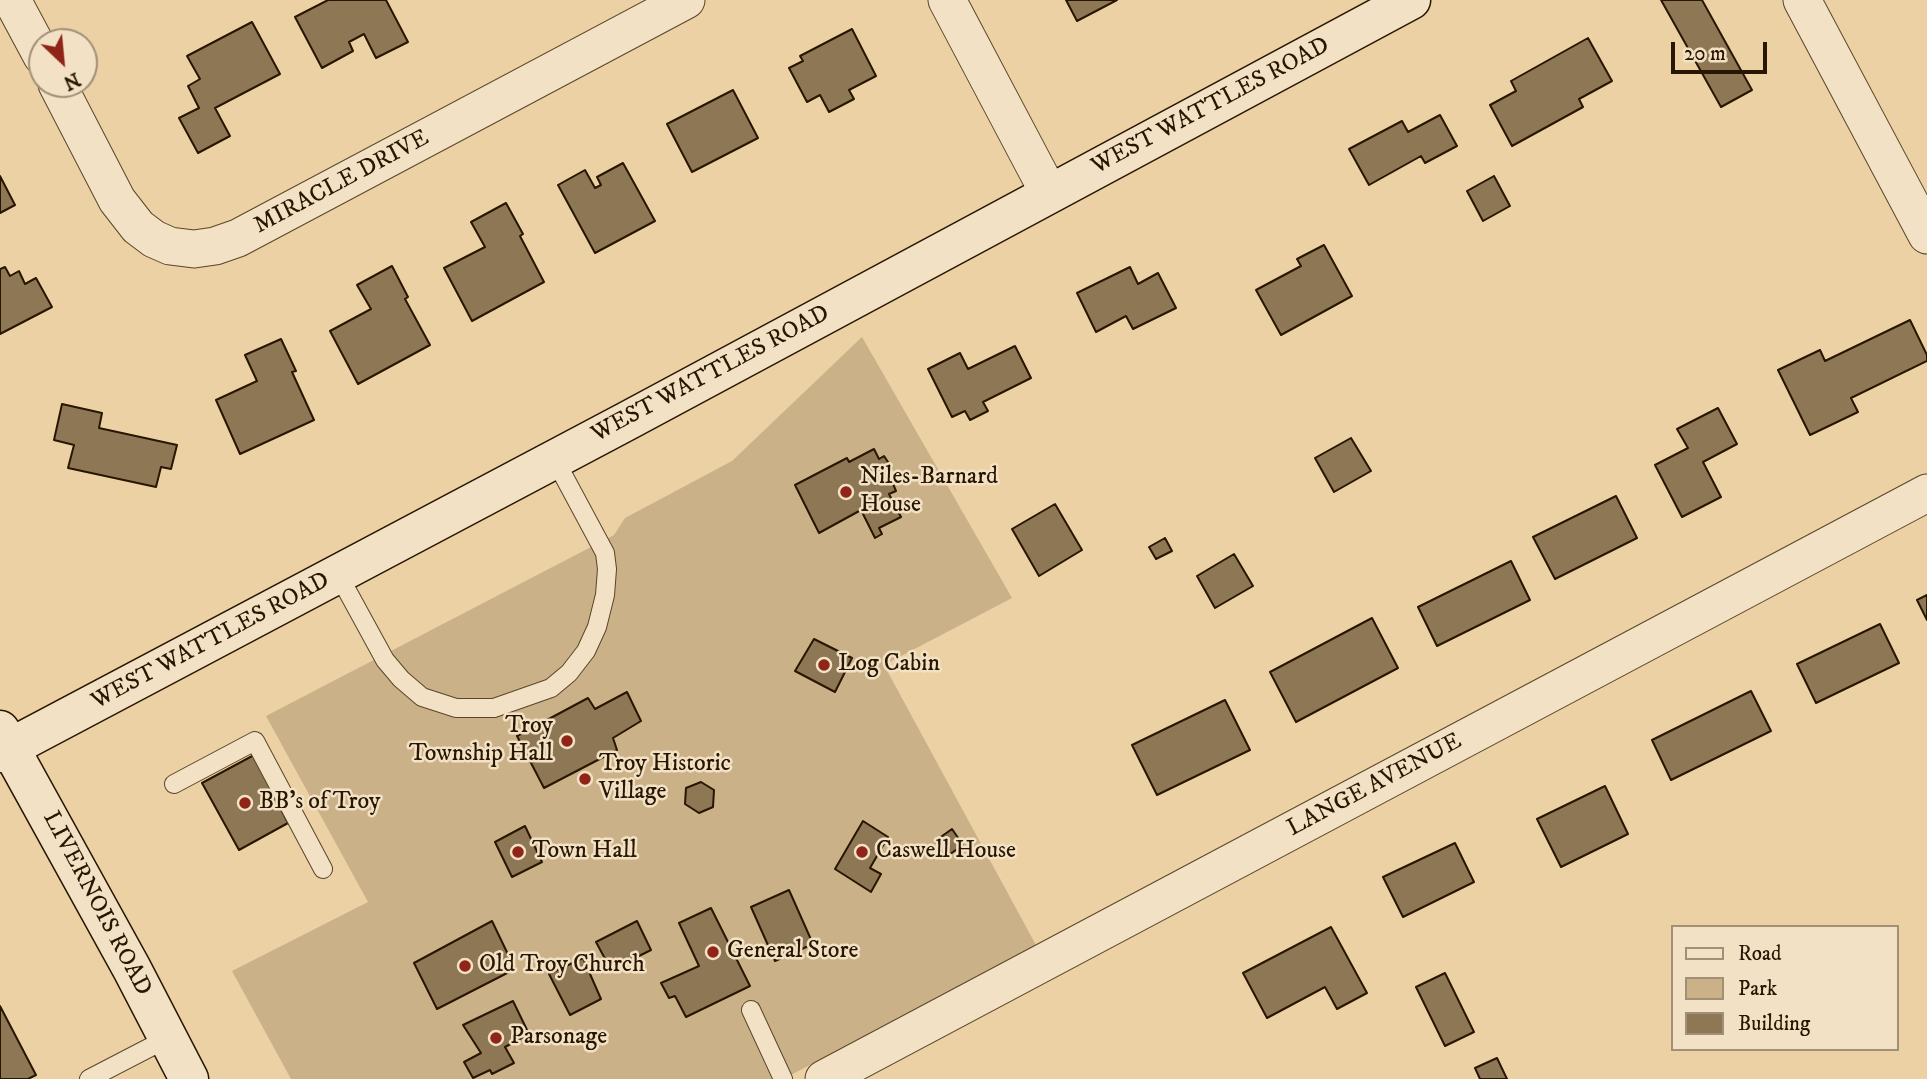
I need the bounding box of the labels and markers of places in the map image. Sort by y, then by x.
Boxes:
place label: Niles-Barnard House [860,464,998,520]
marker: Niles-Barnard House [838,484,854,500]
place label: Log Cabin [838,651,940,679]
marker: Log Cabin [816,657,832,673]
place label: Troy Township Hall [409,713,553,769]
marker: Troy Township Hall [559,733,575,749]
place label: Troy Historic Village [599,751,731,807]
marker: Troy Historic Village [577,771,593,787]
place label: BB's of Troy [259,789,380,817]
marker: BB's of Troy [237,795,253,811]
place label: Town Hall [532,838,637,866]
place label: Caswell House [876,838,1016,866]
marker: Town Hall [510,844,526,860]
marker: Caswell House [854,844,870,860]
place label: General Store [727,938,858,966]
marker: General Store [705,944,721,960]
place label: Old Troy Church [479,952,645,980]
marker: Old Troy Church [457,958,473,974]
place label: Parsonage [510,1024,607,1052]
marker: Parsonage [488,1030,504,1046]

